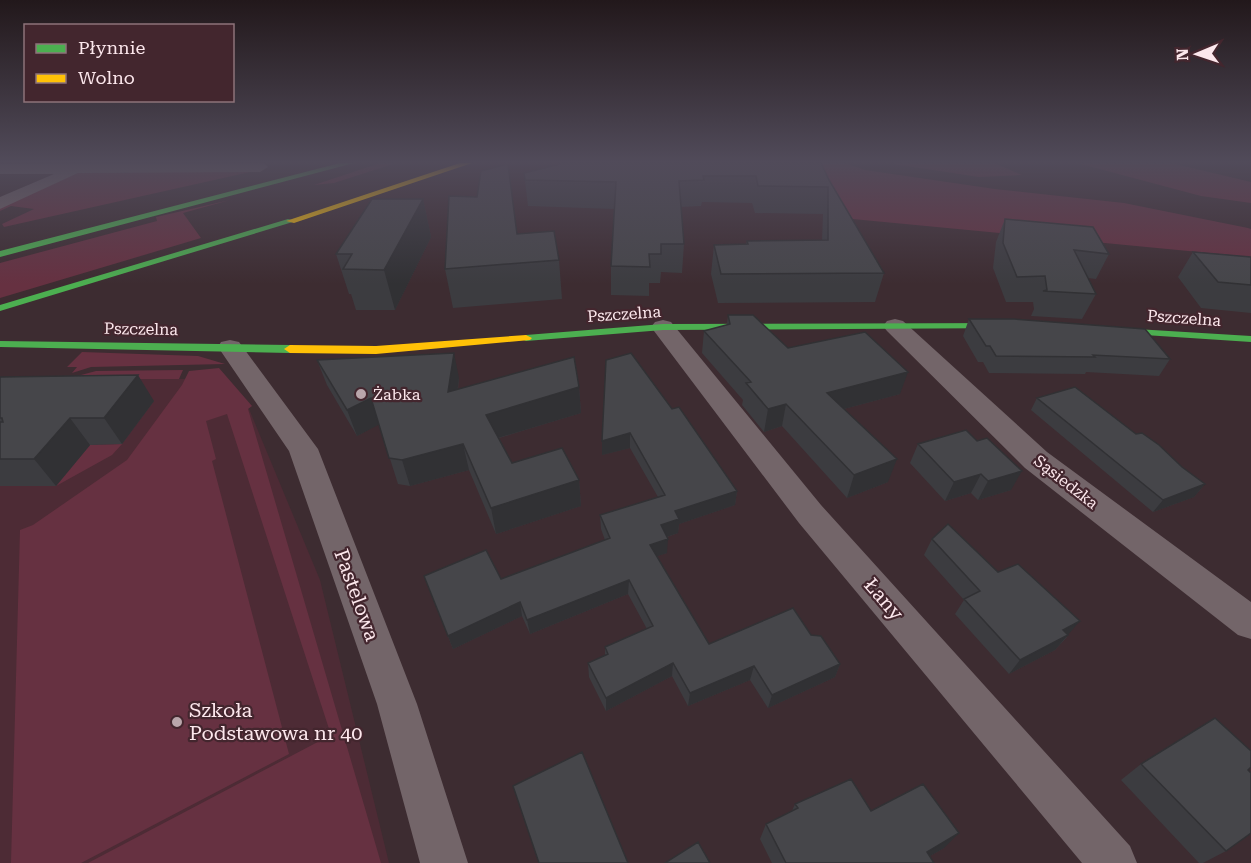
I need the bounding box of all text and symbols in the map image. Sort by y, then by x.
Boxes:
legend [24,24,234,102]
north arrow [1167,24,1227,84]
text: Płynnie [78,37,145,58]
text: N [1173,48,1192,61]
text: Wolno [78,67,135,88]
street label: Pszczelna [586,302,662,326]
street label: Pszczelna [1146,306,1222,330]
street label: Pszczelna [104,319,179,339]
place label: Żabka [373,385,421,404]
marker: Żabka [354,387,368,401]
street label: Sąsiedzka [1030,451,1102,513]
street label: Pastelowa [329,546,385,644]
street label: Łany [859,573,909,625]
place label: Szkoła Podstawowa nr 40 [189,698,363,745]
marker: Szkoła Podstawowa nr 40 [170,715,184,729]

